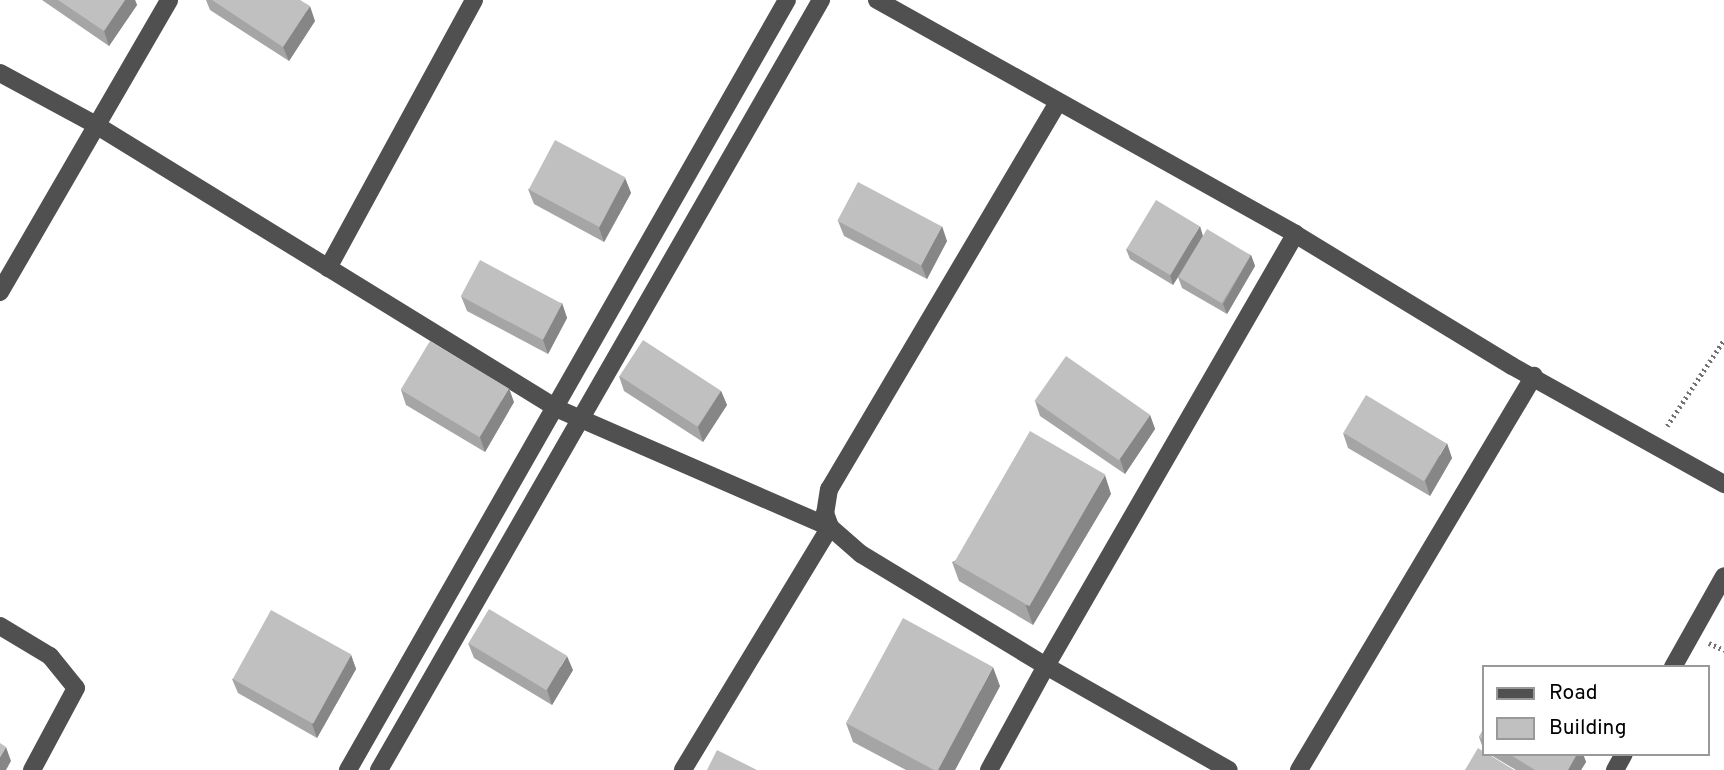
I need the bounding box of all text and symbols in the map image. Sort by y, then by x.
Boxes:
legend [1482,665,1710,756]
text: Road [1549,680,1598,707]
text: Building [1549,715,1627,742]

